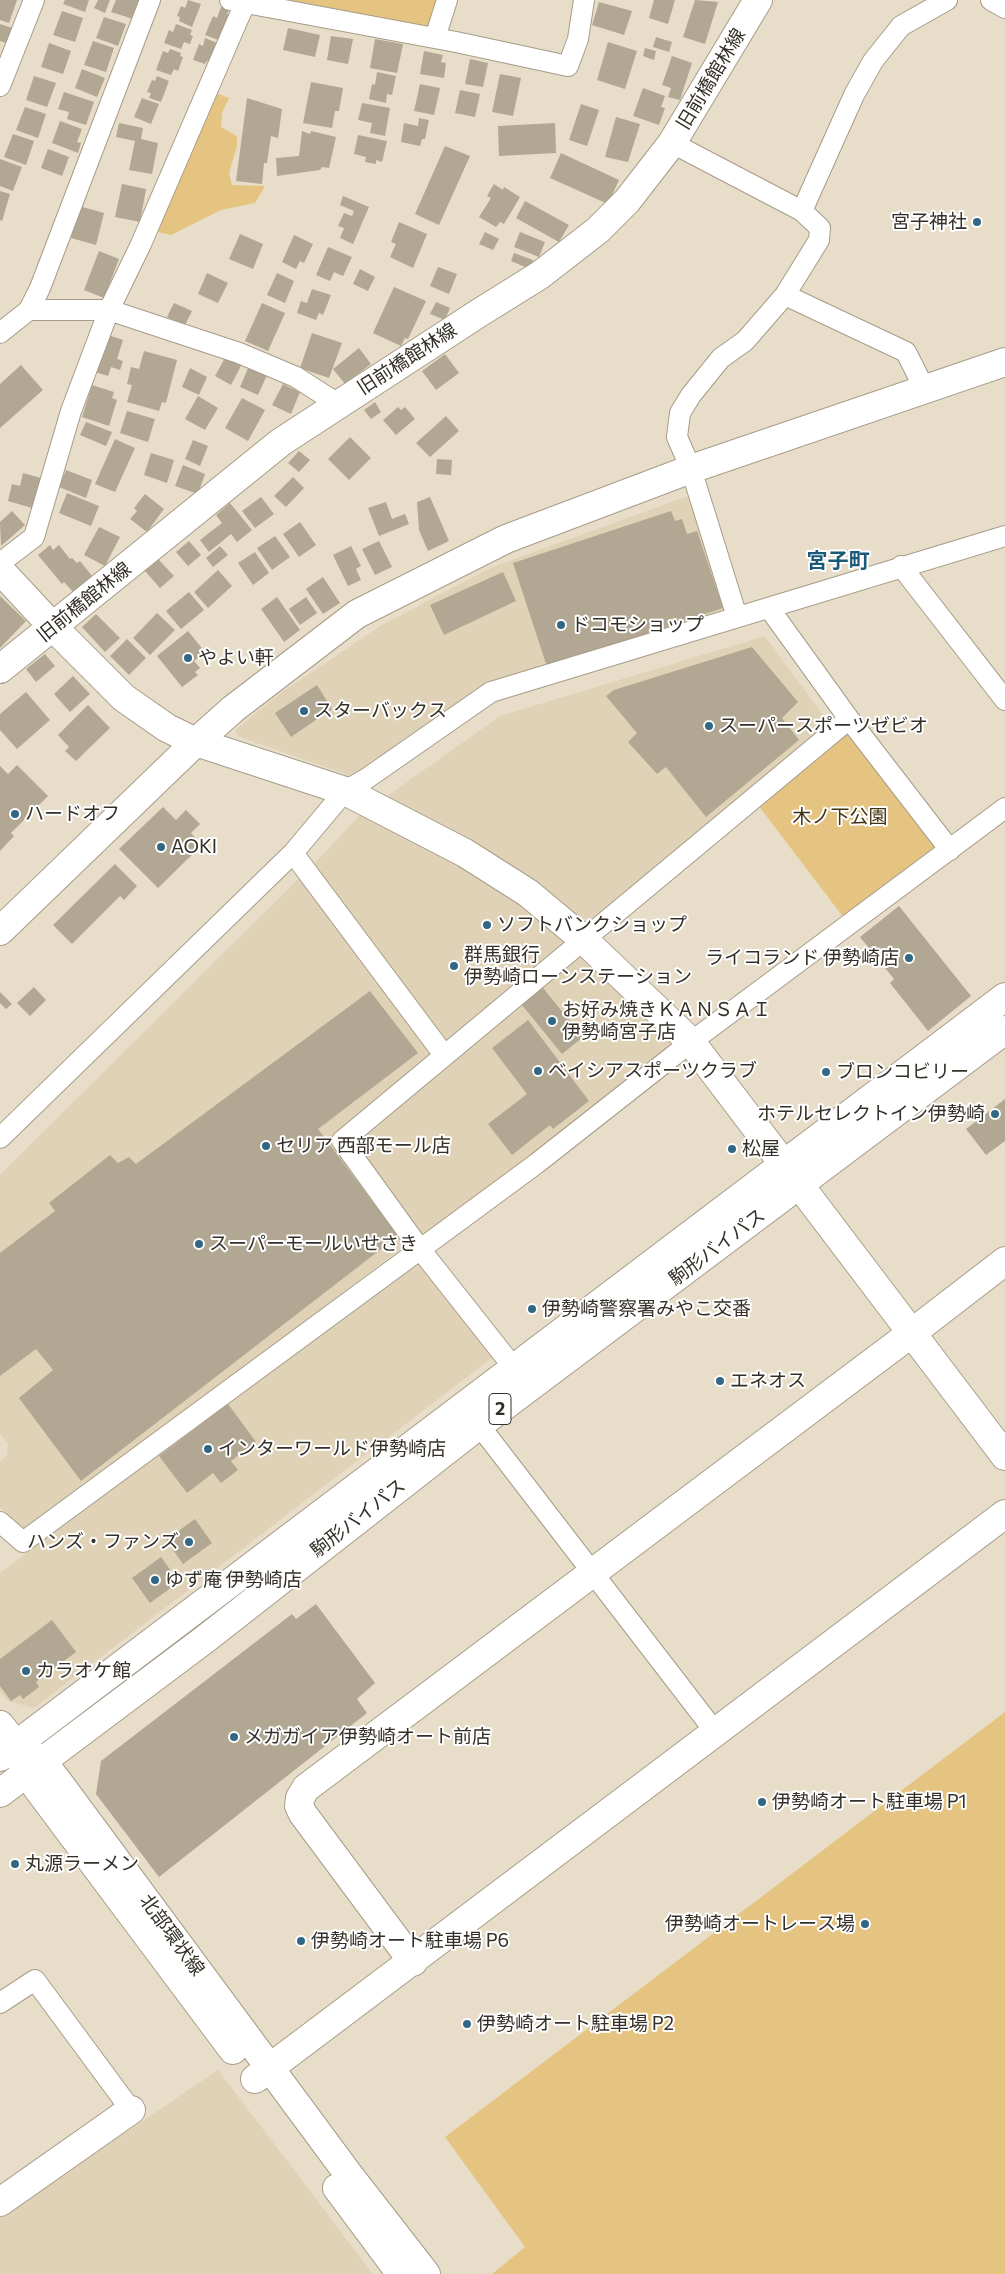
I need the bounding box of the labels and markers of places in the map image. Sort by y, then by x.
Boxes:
place label: 宮子神社 [891,211,967,233]
marker: 宮子神社 [971,216,983,228]
place label: ドコモショップ [571,614,704,636]
marker: ドコモショップ [555,619,567,631]
place label: やよい軒 [198,647,274,669]
marker: やよい軒 [182,652,194,664]
place label: スターバックス [314,700,447,722]
marker: スターバックス [298,705,310,717]
place label: スーパースポーツゼビオ [719,715,928,737]
marker: スーパースポーツゼビオ [703,720,715,732]
place label: ハードオフ [25,803,120,825]
marker: ハードオフ [9,808,21,820]
place label: AOKI [171,836,217,858]
marker: AOKI [155,841,167,853]
place label: ソフトバンクショップ [497,914,687,936]
marker: ソフトバンクショップ [481,919,493,931]
place label: 群馬銀行 伊勢崎ローンステーション [464,944,692,988]
place label: ライコランド 伊勢崎店 [705,947,899,969]
marker: ライコランド 伊勢崎店 [903,952,915,964]
marker: 群馬銀行 伊勢崎ローンステーション [448,960,460,972]
place label: お好み焼きＫＡＮＳＡＩ 伊勢崎宮子店 [562,999,771,1043]
marker: お好み焼きＫＡＮＳＡＩ 伊勢崎宮子店 [546,1015,558,1027]
place label: ベイシアスポーツクラブ [548,1060,757,1082]
place label: ブロンコビリー [836,1061,969,1083]
marker: ベイシアスポーツクラブ [532,1065,544,1077]
marker: ブロンコビリー [820,1066,832,1078]
place label: ホテルセレクトイン伊勢崎 [757,1103,985,1125]
marker: ホテルセレクトイン伊勢崎 [989,1108,1001,1120]
place label: セリア 西部モール店 [276,1135,451,1157]
place label: 松屋 [742,1138,780,1160]
marker: セリア 西部モール店 [260,1140,272,1152]
marker: 松屋 [726,1143,738,1155]
place label: スーパーモールいせさき [209,1233,418,1255]
marker: スーパーモールいせさき [193,1238,205,1250]
place label: 伊勢崎警察署みやこ交番 [542,1298,751,1320]
marker: 伊勢崎警察署みやこ交番 [526,1303,538,1315]
place label: エネオス [730,1370,806,1392]
marker: エネオス [714,1375,726,1387]
place label: インターワールド伊勢崎店 [218,1438,446,1460]
marker: インターワールド伊勢崎店 [202,1443,214,1455]
place label: ハンズ・ファンズ [27,1531,179,1553]
marker: ハンズ・ファンズ [183,1536,195,1548]
place label: ゆず庵 伊勢崎店 [165,1569,302,1591]
marker: ゆず庵 伊勢崎店 [149,1574,161,1586]
place label: カラオケ館 [36,1660,131,1682]
marker: カラオケ館 [20,1665,32,1677]
place label: メガガイア伊勢崎オート前店 [244,1726,491,1748]
marker: メガガイア伊勢崎オート前店 [228,1731,240,1743]
place label: 伊勢崎オート駐車場 P1 [772,1791,967,1813]
marker: 伊勢崎オート駐車場 P1 [756,1796,768,1808]
place label: 丸源ラーメン [25,1853,139,1875]
marker: 丸源ラーメン [9,1858,21,1870]
place label: 伊勢崎オートレース場 [665,1913,855,1935]
marker: 伊勢崎オートレース場 [859,1918,871,1930]
place label: 伊勢崎オート駐車場 P6 [311,1930,509,1952]
marker: 伊勢崎オート駐車場 P6 [295,1935,307,1947]
place label: 伊勢崎オート駐車場 P2 [477,2013,674,2035]
marker: 伊勢崎オート駐車場 P2 [461,2018,473,2030]

